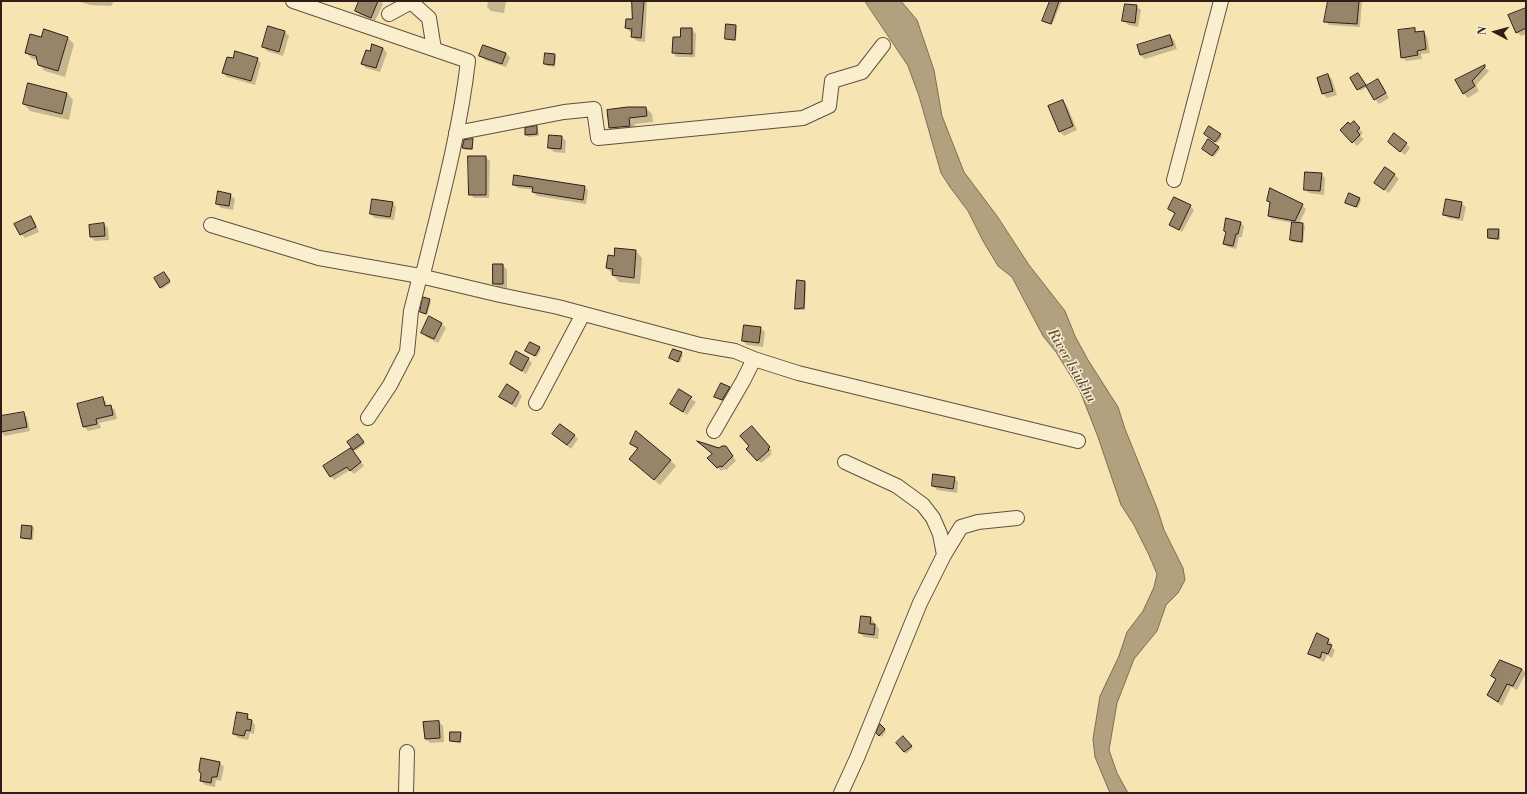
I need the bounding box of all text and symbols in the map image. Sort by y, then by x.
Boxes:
north arrow [1475,12,1515,52]
text: N [1476,26,1490,36]
water label: River Isiukhu [1043,326,1099,406]

